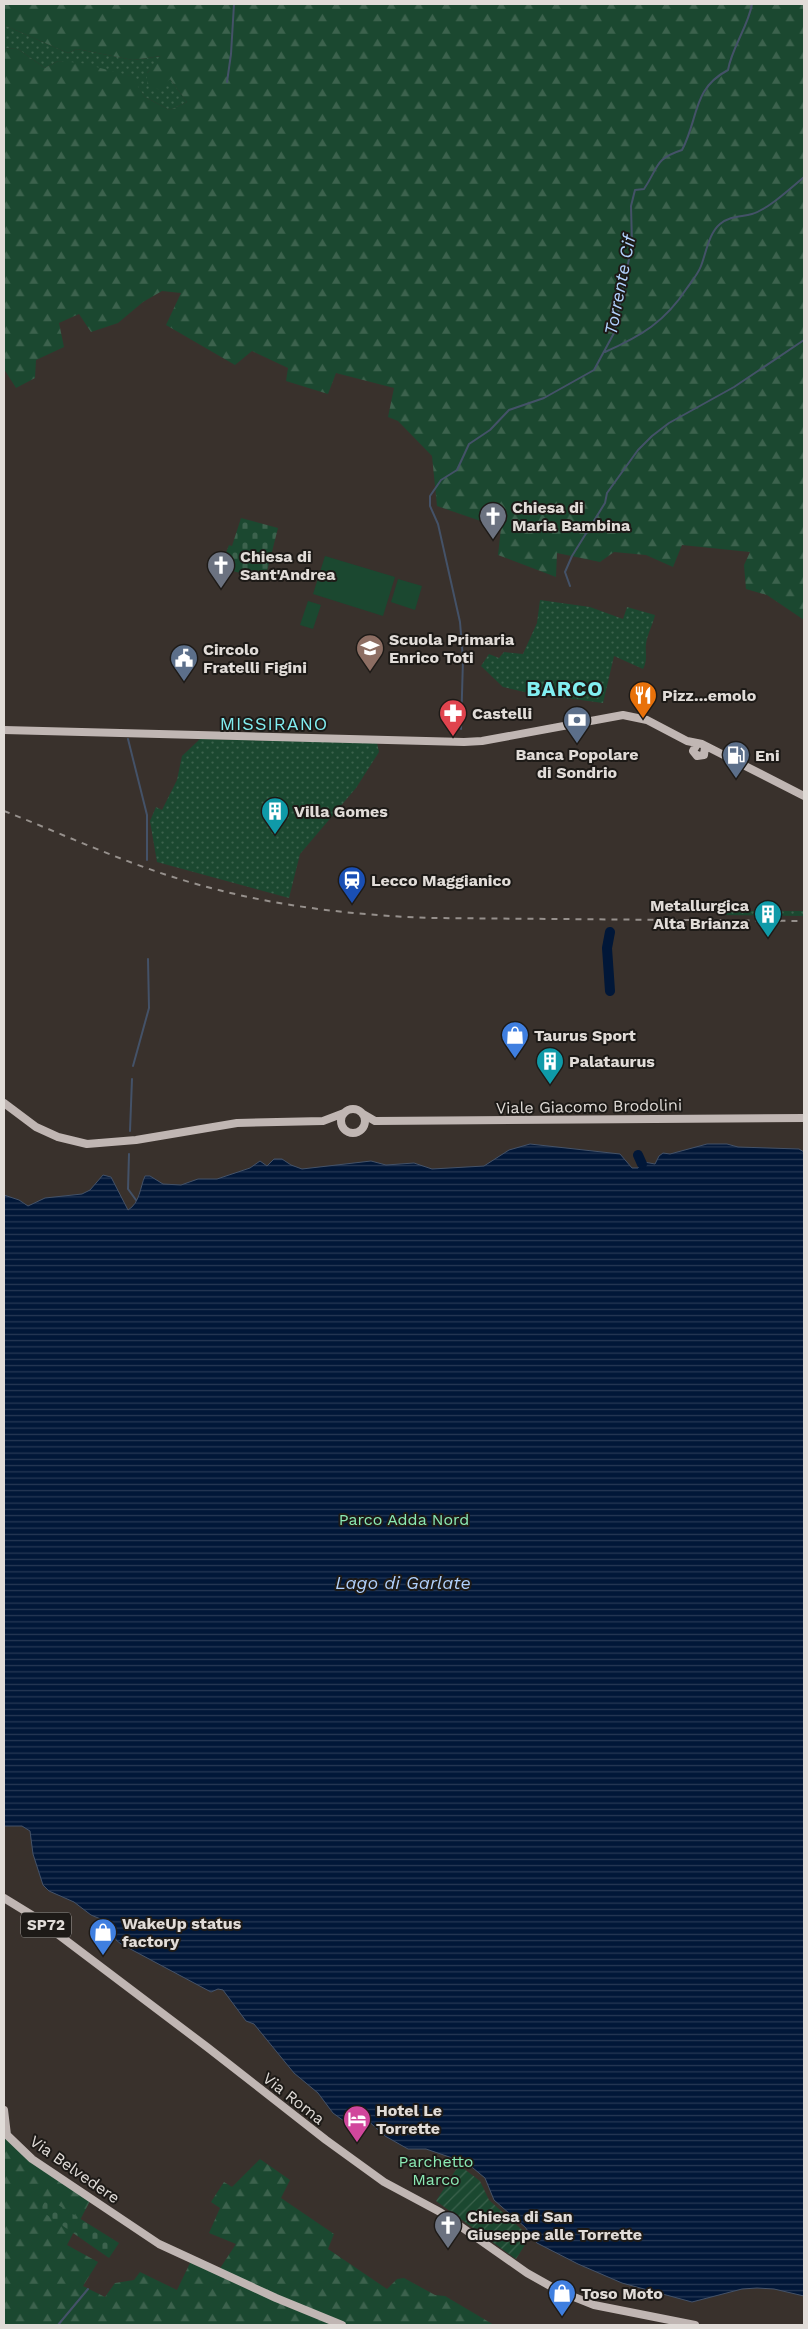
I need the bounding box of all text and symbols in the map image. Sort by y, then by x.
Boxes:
water label: Torrente Cif [600,231,640,337]
place label: Chiesa di Maria Bambina [512,498,631,535]
church icon: Chiesa di Maria Bambina [478,501,508,540]
place label: Chiesa di Sant'Andrea [240,547,336,584]
church icon: Chiesa di Sant'Andrea [206,550,236,589]
place label: Scuola Primaria Enrico Toti [389,630,515,667]
school or university icon: Scuola Primaria Enrico Toti [355,633,385,672]
place label: Circolo Fratelli Figini [203,640,307,677]
public building icon: Circolo Fratelli Figini [169,643,199,682]
district label: BARCO [526,676,604,701]
restaurant icon: Pizz...emolo [628,680,658,719]
place label: Pizz...emolo [662,686,757,705]
pharmacy icon: Castelli [438,698,468,737]
place label: Castelli [472,704,532,723]
bank icon: Banca Popolare di Sondrio [562,705,592,744]
district label: MISSIRANO [220,713,328,734]
fuel station icon: Eni [721,740,751,779]
place label: Banca Popolare di Sondrio [515,745,639,782]
place label: Eni [755,746,780,765]
building icon: Villa Gomes [260,796,290,835]
place label: Villa Gomes [294,802,388,821]
station icon: Lecco Maggianico [337,865,367,904]
place label: Lecco Maggianico [371,871,512,890]
place label: Metallurgica Alta Brianza [650,896,750,933]
building icon: Metallurgica Alta Brianza [753,899,783,938]
shop icon: Taurus Sport [500,1020,530,1059]
place label: Taurus Sport [534,1026,636,1045]
building icon: Palataurus [535,1046,565,1085]
place label: Palataurus [569,1052,655,1071]
street label: Viale Giacomo Brodolini [496,1095,682,1118]
park label: Parco Adda Nord [339,1510,469,1529]
water label: Lago di Garlate [335,1572,471,1593]
road number: SP72 [21,1912,71,1938]
place label: WakeUp status factory [122,1914,242,1951]
shop icon: WakeUp status factory [88,1917,118,1956]
street label: Via Roma [259,2068,328,2128]
place label: Hotel Le Torrette [376,2101,442,2138]
hotel icon: Hotel Le Torrette [342,2104,372,2143]
street label: Via Belvedere [26,2131,123,2207]
park label: Parchetto Marco [399,2152,473,2189]
place label: Chiesa di San Giuseppe alle Torrette [467,2207,642,2244]
church icon: Chiesa di San Giuseppe alle Torrette [433,2210,463,2249]
shop icon: Toso Moto [547,2278,577,2317]
place label: Toso Moto [581,2284,663,2303]

